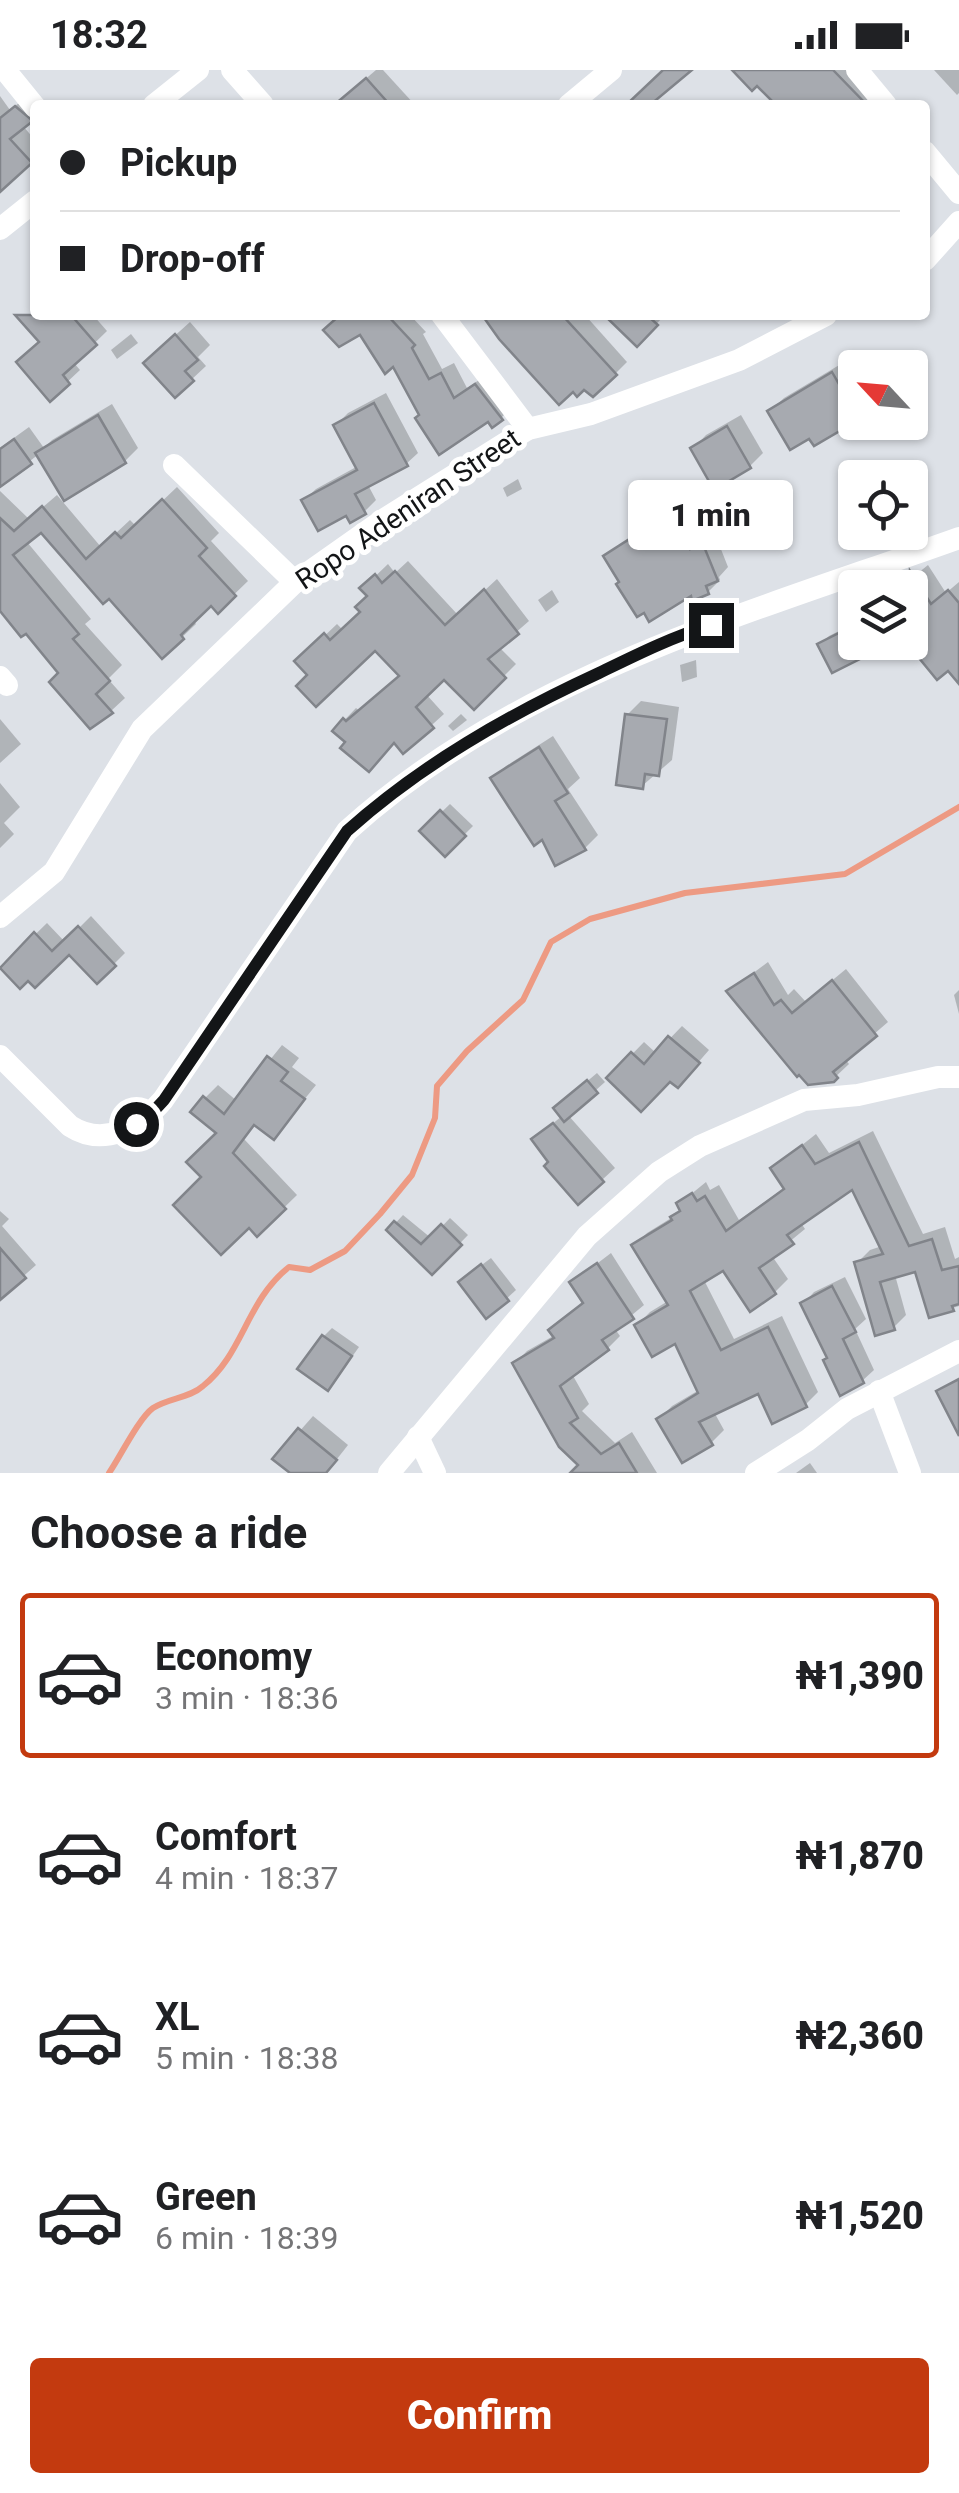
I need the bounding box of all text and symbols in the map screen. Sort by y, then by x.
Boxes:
text: 18:32 [50,13,148,57]
text: Pickup [120,141,237,185]
text: Drop-off [120,237,265,281]
north arrow [838,350,928,440]
map controls [838,350,928,660]
street label: Ropo Adeniran Street [290,422,526,596]
button: locate [838,460,928,550]
callout: 1 min [628,480,794,550]
text: 1 min [670,496,751,534]
button: layers [838,570,928,660]
route end [689,603,734,648]
route start [114,1102,159,1147]
text: Choose a ride [30,1506,307,1559]
icon: car [35,1631,125,1721]
text: Economy [155,1635,312,1679]
text: ₦1,390 [795,1654,924,1698]
text: 3 min · 18:36 [155,1679,338,1717]
icon: car [35,1811,125,1901]
text: Comfort [155,1815,297,1859]
text: ₦1,870 [795,1834,924,1878]
text: 4 min · 18:37 [155,1859,338,1897]
icon: car [35,1991,125,2081]
text: XL [155,1995,200,2039]
text: ₦2,360 [795,2014,924,2058]
text: 5 min · 18:38 [155,2039,338,2077]
icon: car [35,2171,125,2261]
text: Green [155,2175,257,2219]
text: ₦1,520 [795,2194,924,2238]
text: 6 min · 18:39 [155,2219,338,2257]
button: Confirm [30,2358,929,2473]

